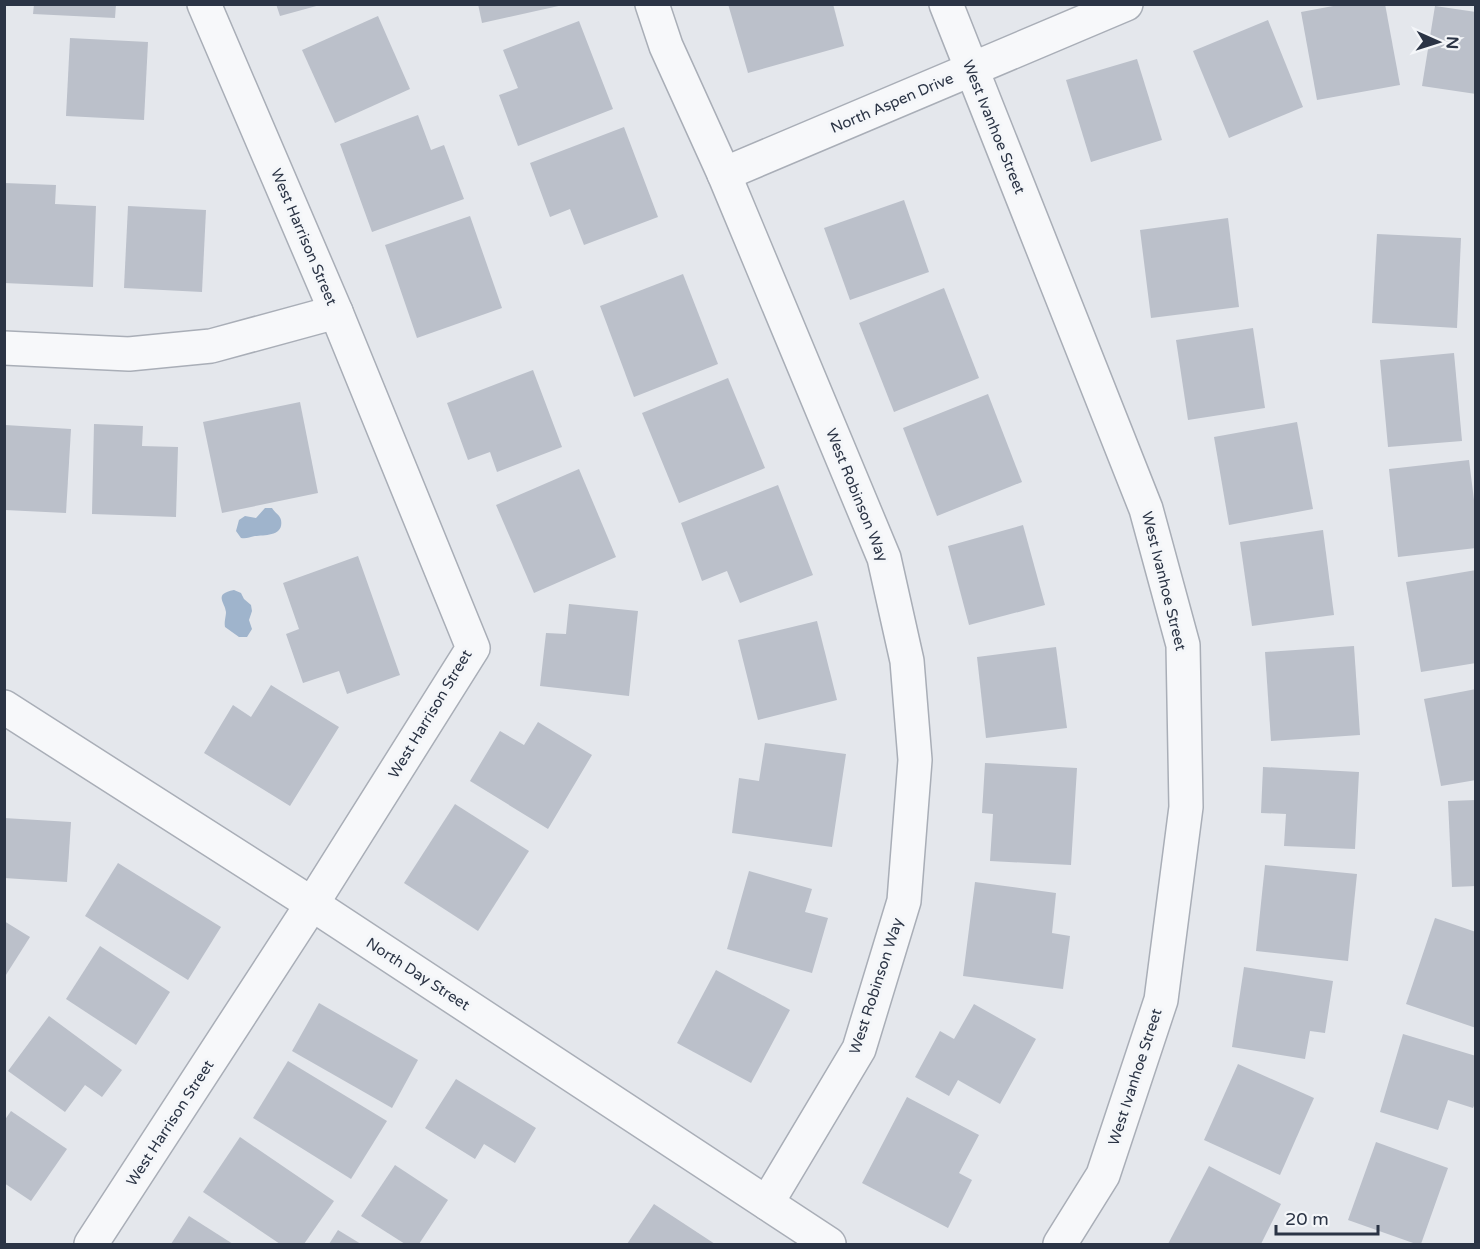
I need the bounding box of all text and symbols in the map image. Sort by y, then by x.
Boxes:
north arrow [1408,12,1468,72]
text: N [1442,36,1462,50]
street label: West Ivanhoe Street [959,57,1029,197]
street label: North Aspen Drive [828,69,956,137]
street label: West Harrison Street [267,166,341,308]
street label: West Robinson Way [822,426,892,564]
street label: West Ivanhoe Street [1138,510,1190,653]
street label: West Harrison Street [384,646,476,782]
street label: West Robinson Way [845,916,907,1056]
street label: North Day Street [363,934,473,1014]
street label: West Ivanhoe Street [1104,1006,1166,1148]
street label: West Harrison Street [122,1056,218,1190]
scale bar [1276,1198,1378,1236]
text: 20 m [1285,1208,1329,1230]

